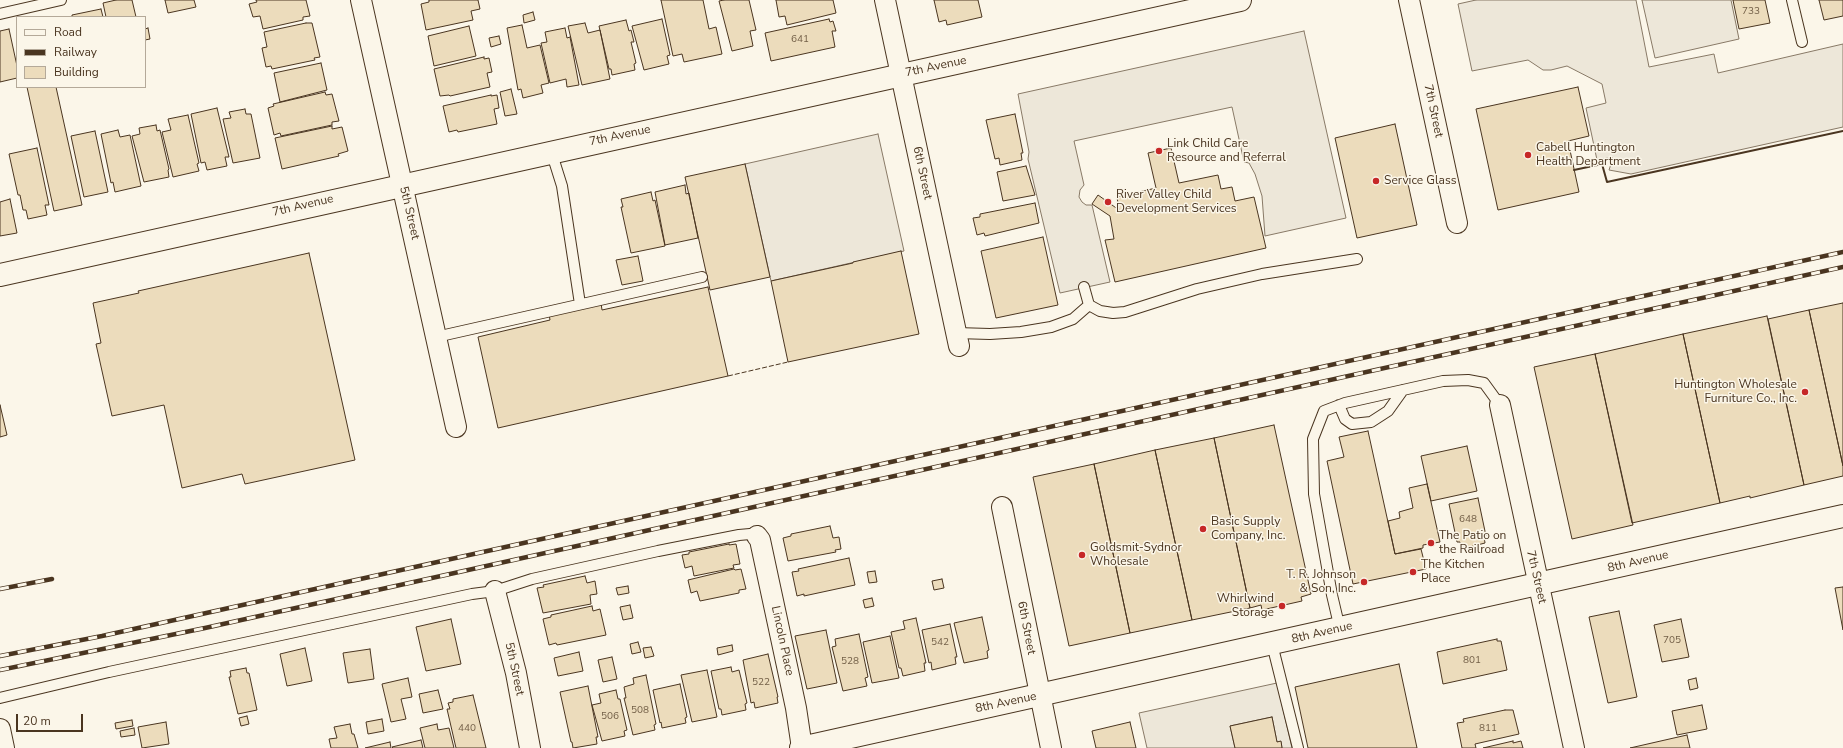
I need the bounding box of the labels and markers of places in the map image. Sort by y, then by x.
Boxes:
place label: Link Child Care Resource and Referral [1167,137,1286,165]
place label: Cabell Huntington Health Department [1536,141,1641,169]
marker: Link Child Care Resource and Referral [1154,146,1164,156]
marker: Cabell Huntington Health Department [1523,150,1533,160]
place label: Service Glass [1384,174,1456,188]
marker: Service Glass [1371,176,1381,186]
place label: River Valley Child Development Services [1116,188,1237,216]
marker: River Valley Child Development Services [1103,197,1113,207]
place label: Huntington Wholesale Furniture Co., Inc. [1674,378,1797,406]
marker: Huntington Wholesale Furniture Co., Inc. [1800,387,1810,397]
place label: Basic Supply Company, Inc. [1211,515,1285,543]
marker: Basic Supply Company, Inc. [1198,524,1208,534]
place label: The Patio on the Railroad [1439,529,1506,557]
marker: The Patio on the Railroad [1426,538,1436,548]
place label: Goldsmit-Sydnor Wholesale [1090,541,1182,569]
marker: Goldsmit-Sydnor Wholesale [1077,550,1087,560]
place label: The Kitchen Place [1421,558,1485,586]
marker: The Kitchen Place [1408,567,1418,577]
place label: T. R. Johnson & Son, Inc. [1286,568,1356,596]
marker: T. R. Johnson & Son, Inc. [1359,577,1369,587]
place label: Whirlwind Storage [1217,592,1274,620]
marker: Whirlwind Storage [1277,601,1287,611]

